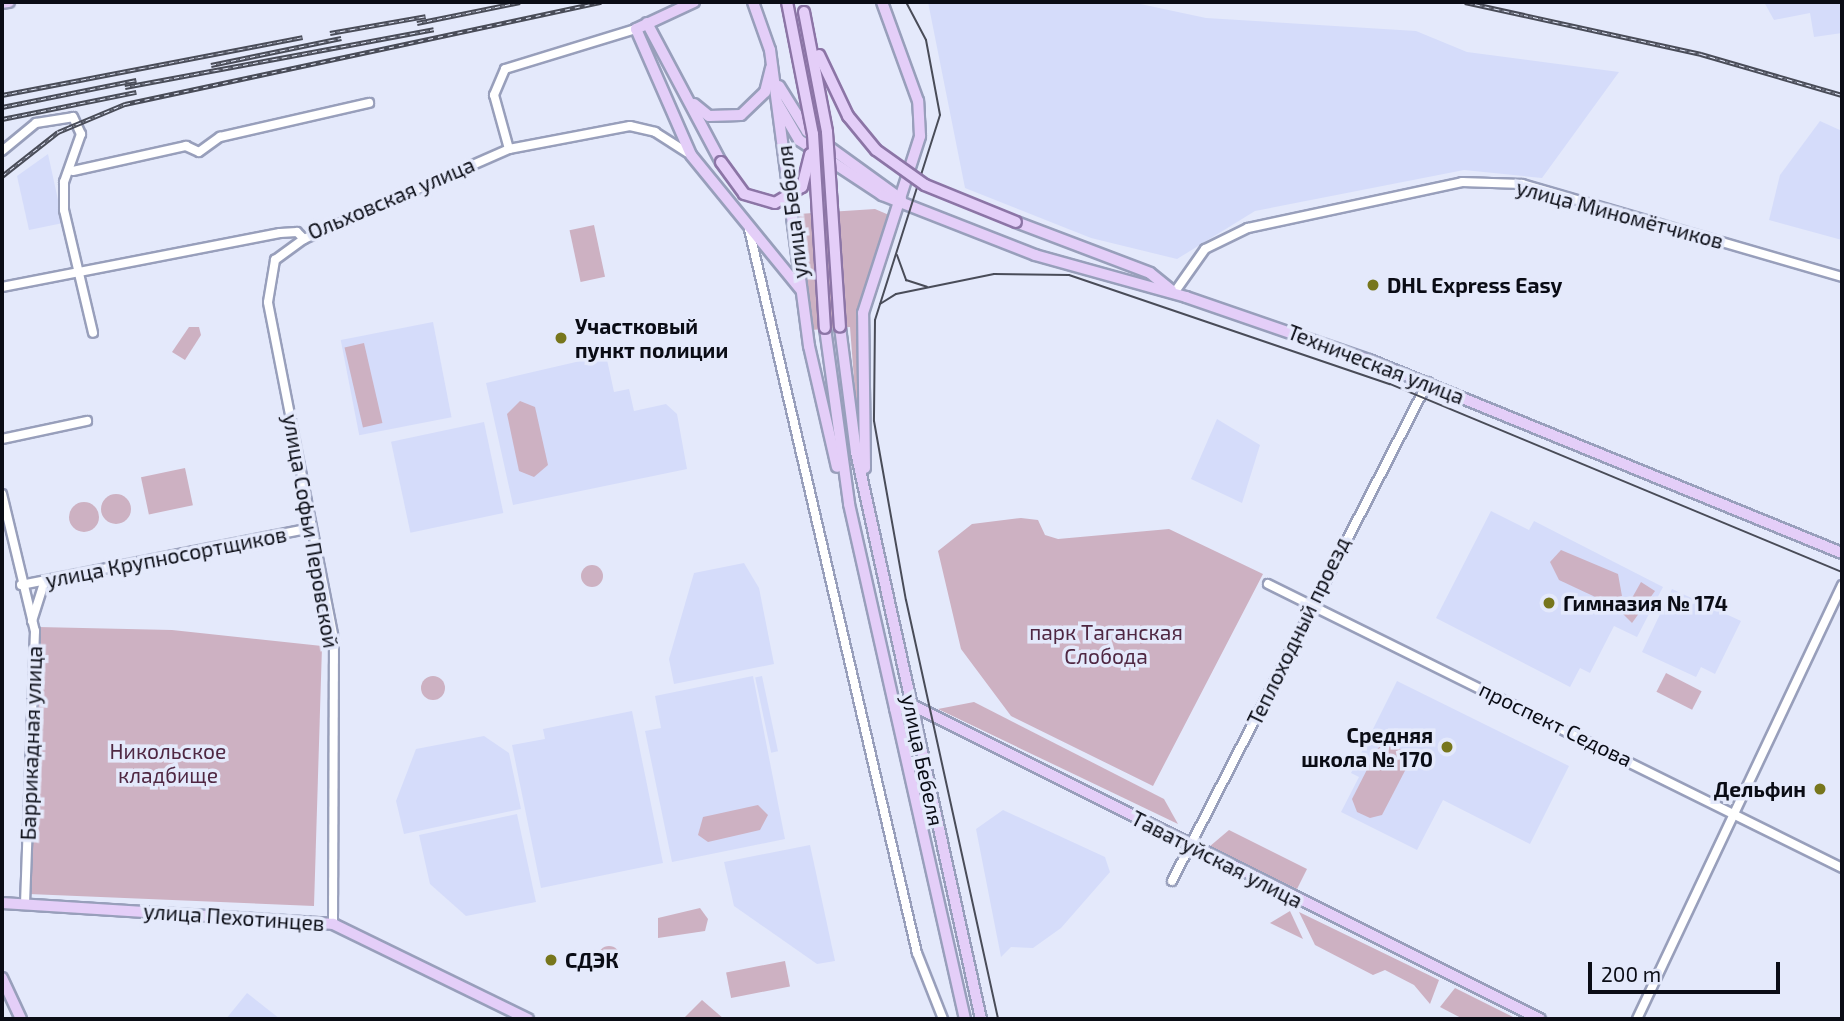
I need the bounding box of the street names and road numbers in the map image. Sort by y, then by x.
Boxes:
street label: улица Бебеля [771,144,813,280]
street label: Ольховская улица [304,151,478,245]
street label: улица Миномётчиков [1514,174,1726,254]
street label: Техническая улица [1284,319,1468,409]
street label: улица Софьи Перовской [278,412,344,650]
street label: улица Крупносортщиков [43,521,289,593]
street label: Теплоходный проезд [1241,533,1355,729]
street label: Баррикадная улица [15,645,47,841]
street label: проспект Седова [1476,676,1636,772]
street label: улица Бебеля [897,692,949,828]
street label: Таватуйская улица [1127,805,1307,913]
street label: улица Пехотинцев [143,898,325,936]

